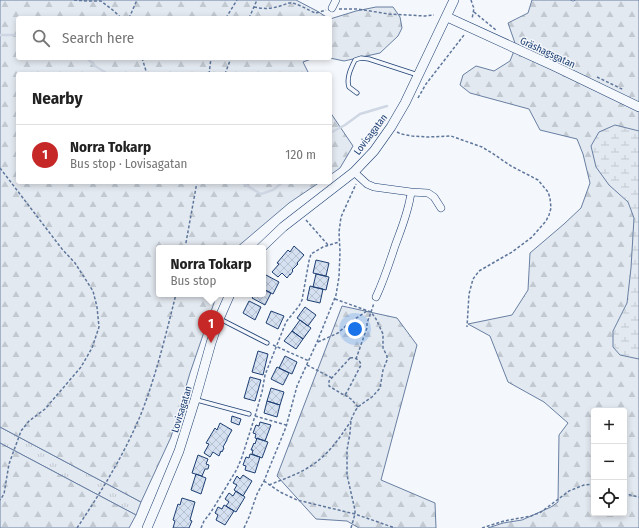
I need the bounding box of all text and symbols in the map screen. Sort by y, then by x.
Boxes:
search box [16,16,332,60]
icon: search [30,27,52,49]
text: Search here [62,29,134,47]
street label: Gräshagsgatan [518,35,577,71]
text: Nearby [32,88,83,109]
street label: Lovisagatan [352,112,390,157]
text: Norra Tokarp [70,138,151,156]
text: 1 [42,147,48,162]
text: 120 m [285,147,316,162]
text: Bus stop · Lovisagatan [70,156,187,171]
popup [156,245,266,297]
text: Norra Tokarp [170,255,252,273]
text: Bus stop [170,273,216,288]
pin: 1 [198,310,224,343]
your location [345,319,365,339]
street label: Lovisagatan [169,384,195,434]
map controls [591,408,627,516]
button: + [591,408,627,444]
button: − [591,444,627,480]
button: locate [591,480,627,516]

